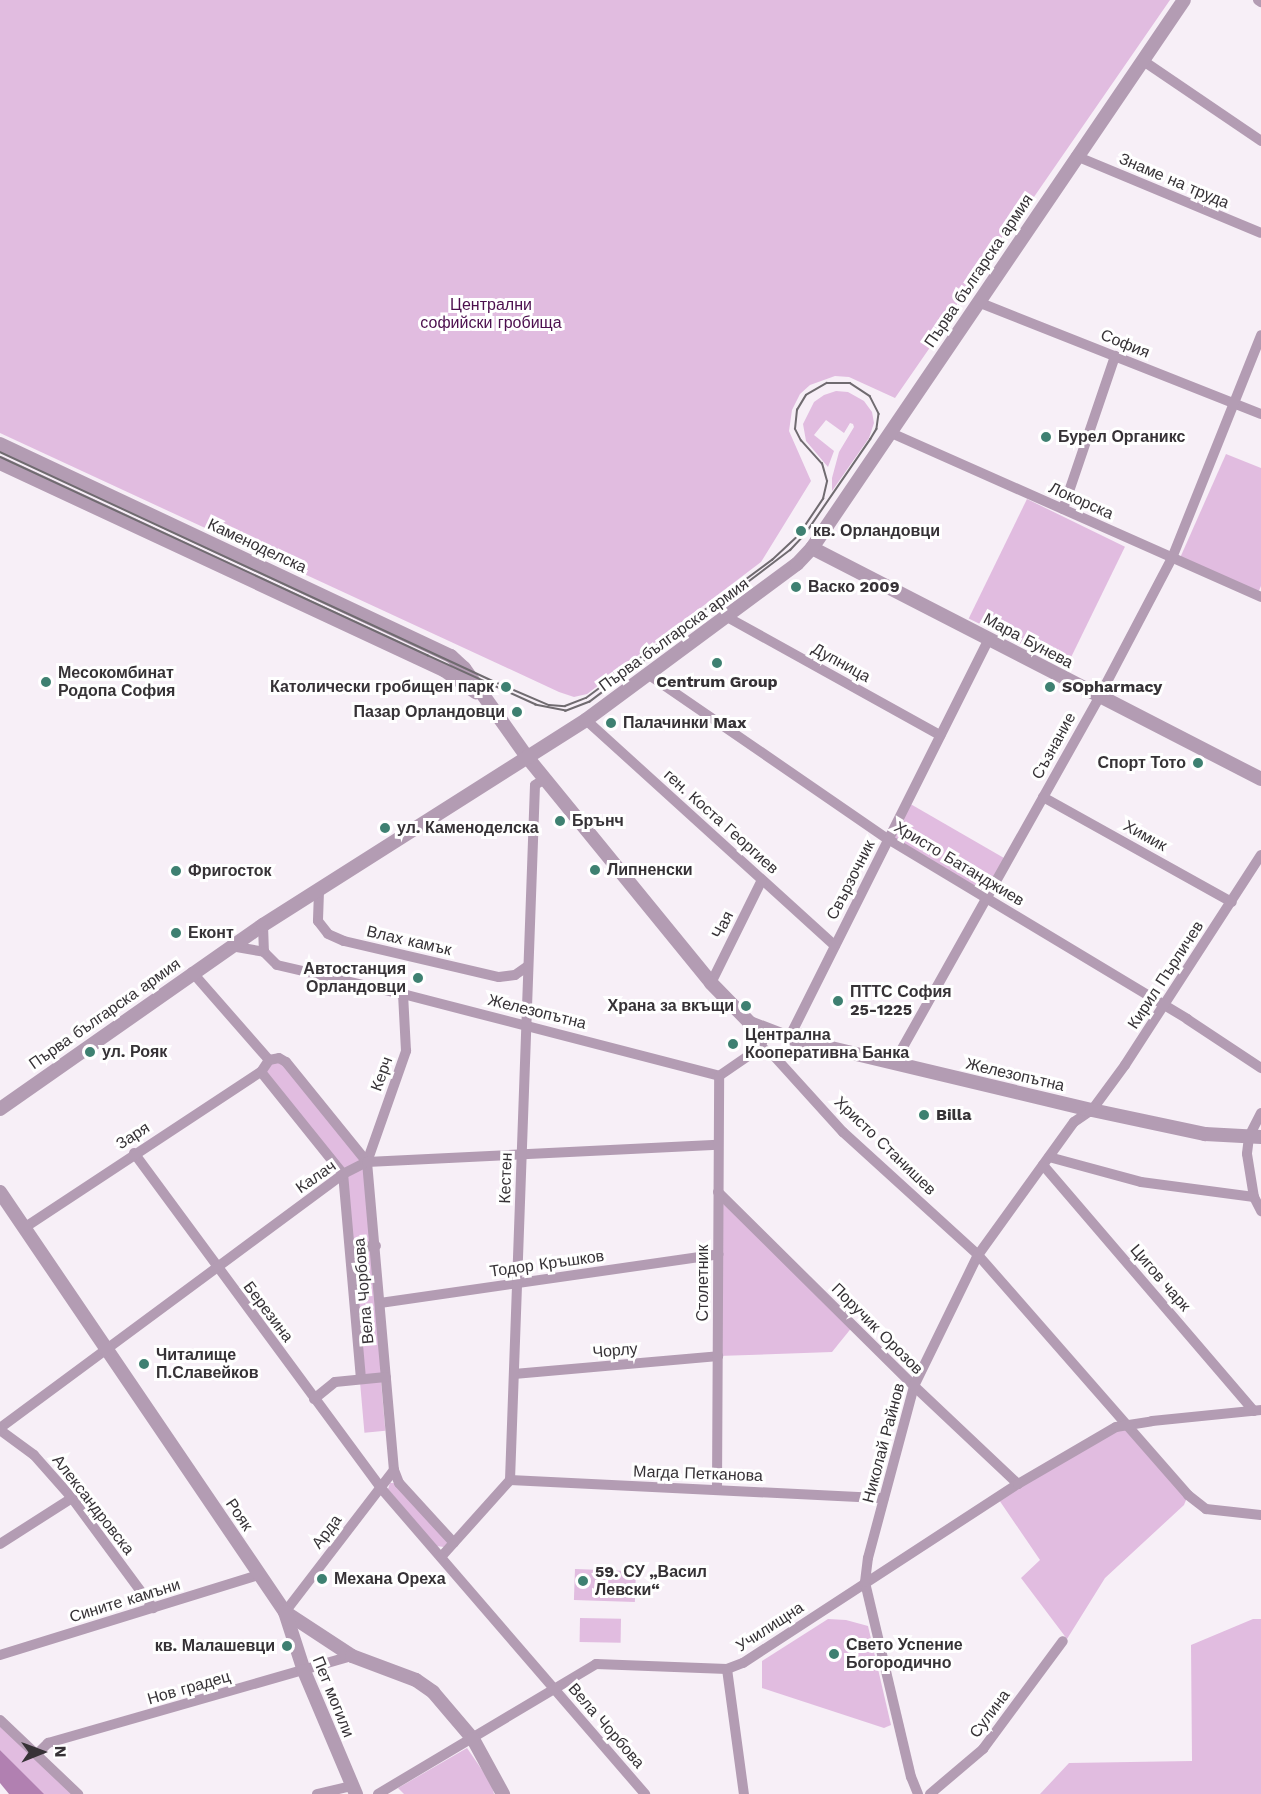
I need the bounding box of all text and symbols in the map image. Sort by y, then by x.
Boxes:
street label: Знаме на труда [1116,149,1232,213]
street label: Първа българска армия [921,191,1037,351]
park label: Централни софийски гробища [420,295,562,333]
street label: София [1098,326,1152,362]
place label: Бурел Органикс [1058,427,1185,447]
marker: Бурел Органикс [1039,430,1053,444]
street label: Локорска [1046,478,1116,524]
street label: Каменоделска [205,515,309,577]
place label: кв. Орландовци [813,521,940,541]
marker: кв. Орландовци [794,524,808,538]
street label: Първа българска армия [595,574,753,696]
place label: Васко 2009 [808,577,899,597]
marker: Васко 2009 [789,580,803,594]
street label: Мара Бунева [980,609,1076,673]
street label: Дупница [808,639,874,687]
marker: Centrum Group [710,656,724,670]
place label: Месокомбинат Родопа София [58,663,175,701]
place label: Centrum Group [656,672,778,692]
marker: Месокомбинат Родопа София [39,675,53,689]
place label: Католически гробищен парк [270,677,494,697]
place label: SOpharmacy [1062,677,1162,697]
marker: Католически гробищен парк [499,680,513,694]
marker: SOpharmacy [1043,680,1057,694]
place label: Пазар Орландовци [353,702,505,722]
marker: Пазар Орландовци [510,705,524,719]
street label: Съзнание [1028,709,1080,783]
place label: Палачинки Max [623,713,746,733]
marker: Палачинки Max [604,716,618,730]
place label: Спорт Тото [1097,753,1186,773]
marker: Спорт Тото [1191,756,1205,770]
street label: ген. Коста Георгиев [660,766,782,878]
place label: Брънч [572,811,624,831]
marker: Брънч [553,814,567,828]
street label: Химик [1120,816,1170,856]
place label: ул. Каменоделска [397,818,539,838]
street label: Христо Батанджиев [890,818,1028,910]
marker: ул. Каменоделска [378,821,392,835]
street label: Свързочник [823,837,879,923]
place label: Липненски [607,860,693,880]
place label: Фригосток [188,861,272,881]
marker: Липненски [588,863,602,877]
marker: Фригосток [169,864,183,878]
street label: Чая [708,908,738,942]
street label: Кирил Пърличев [1124,917,1208,1033]
street label: Влах камък [365,922,453,960]
place label: Еконт [188,923,234,943]
marker: Еконт [169,926,183,940]
street label: Първа българска армия [26,954,184,1074]
place label: Автостанция Орландовци [303,959,406,997]
marker: Автостанция Орландовци [411,971,425,985]
place label: ПТТС София 25-1225 [850,982,952,1020]
street label: Железопътна [486,991,588,1033]
marker: ПТТС София 25-1225 [831,994,845,1008]
place label: Храна за вкъщи [607,996,734,1016]
marker: Храна за вкъщи [739,999,753,1013]
place label: Централна Кооперативна Банка [745,1025,909,1063]
marker: Централна Кооперативна Банка [726,1037,740,1051]
place label: ул. Рояк [102,1042,167,1062]
marker: ул. Рояк [83,1045,97,1059]
street label: Керч [367,1054,397,1094]
street label: Железопътна [964,1054,1066,1096]
street label: Христо Станишев [830,1093,940,1199]
place label: Billa [936,1105,971,1125]
marker: Billa [917,1108,931,1122]
street label: Заря [113,1118,153,1154]
street label: Кестен [496,1152,516,1204]
street label: Калач [292,1156,340,1198]
street label: Вела Чорбова [350,1237,378,1345]
street label: Цигов чарк [1126,1241,1194,1315]
street label: Столетник [693,1244,713,1322]
street label: Тодор Кръшков [489,1246,605,1282]
street label: Березина [239,1278,297,1346]
street label: Поручик Орозов [827,1279,927,1379]
street label: Чорлу [592,1339,638,1363]
place label: Читалище П.Славейков [156,1345,259,1383]
marker: Читалище П.Славейков [137,1357,151,1371]
street label: Николай Райнов [859,1381,909,1505]
street label: Александровска [48,1451,138,1559]
street label: Магда Петканова [633,1462,763,1486]
street label: Рояк [221,1495,257,1535]
street label: Арда [308,1511,346,1553]
place label: 59. СУ „Васил Левски“ [595,1562,707,1600]
place label: Механа Ореха [334,1569,446,1589]
marker: Механа Ореха [315,1572,329,1586]
marker: 59. СУ „Васил Левски“ [576,1574,590,1588]
street label: Сините камъни [67,1575,183,1627]
street label: Училищна [733,1598,807,1656]
place label: Свето Успение Богородично [846,1635,963,1673]
place label: кв. Малашевци [155,1636,275,1656]
marker: кв. Малашевци [280,1639,294,1653]
marker: Свето Успение Богородично [827,1647,841,1661]
street label: Пет могили [308,1654,358,1740]
street label: Нов градец [145,1667,233,1709]
street label: Вела Чорбова [564,1680,648,1772]
street label: Сулина [966,1686,1014,1742]
north arrow [12,1722,72,1782]
text: N [51,1746,70,1758]

